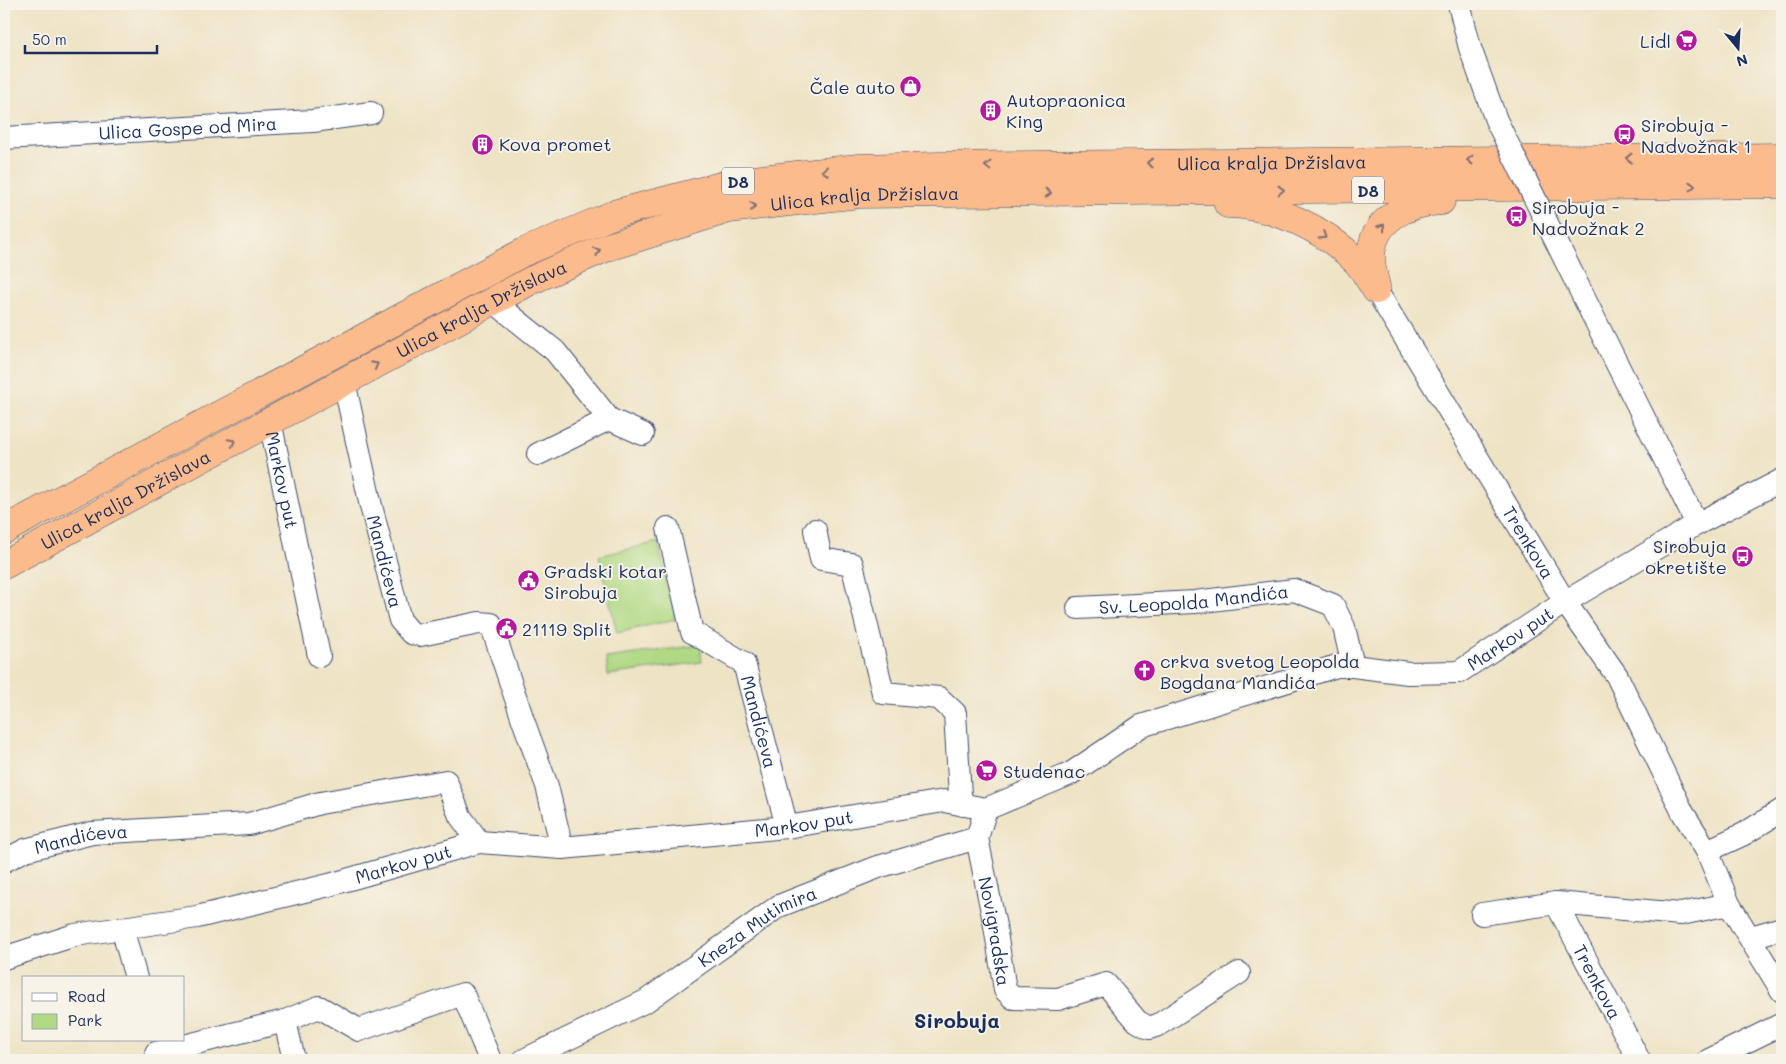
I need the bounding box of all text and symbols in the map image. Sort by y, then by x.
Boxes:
scale bar [25,22,158,54]
north arrow [1714,22,1764,72]
text: 50 m [32,29,67,49]
place label: Lidl [1640,29,1671,53]
supermarket icon: Lidl [1675,29,1699,53]
text: N [1734,50,1750,72]
place label: Čale auto [810,75,895,99]
shop icon: Čale auto [899,75,923,99]
place label: Autopraonica King [1006,88,1126,133]
building icon: Autopraonica King [978,98,1002,122]
street label: Ulica Gospe od Mira [98,111,277,145]
place label: Sirobuja - Nadvožnak 1 [1641,113,1752,158]
bus stop icon: Sirobuja - Nadvožnak 1 [1613,123,1637,147]
building icon: Kova promet [471,132,495,156]
place label: Kova promet [499,132,611,156]
street label: Ulica kralja Držislava [1177,149,1366,175]
one-way arrow [1624,153,1632,163]
one-way arrow [1466,155,1474,165]
one-way arrow [1146,158,1154,168]
one-way arrow [983,161,991,171]
one-way arrow [821,165,829,176]
road number: D8 [722,168,754,195]
road number: D8 [1352,176,1384,204]
one-way arrow [1689,180,1697,191]
street label: Ulica kralja Držislava [769,181,959,216]
one-way arrow [1278,185,1286,195]
one-way arrow [1044,188,1052,198]
place label: Sirobuja - Nadvožnak 2 [1532,195,1645,240]
one-way arrow [748,201,757,211]
bus stop icon: Sirobuja - Nadvožnak 2 [1504,205,1528,229]
one-way arrow [1376,223,1385,233]
one-way arrow [1318,229,1327,239]
one-way arrow [592,247,601,258]
street label: Ulica kralja Držislava [392,254,570,363]
one-way arrow [369,361,378,371]
street label: Markov put [260,429,304,531]
one-way arrow [226,438,235,448]
street label: Ulica kralja Držislava [36,444,214,555]
street label: Trenkova [1498,501,1560,583]
street label: Mandićeva [362,512,408,610]
place label: Sirobuja okretište [1645,534,1727,579]
bus stop icon: Sirobuja okretište [1731,544,1755,568]
place label: Gradski kotar Sirobuja [544,559,667,604]
public building icon: Gradski kotar Sirobuja [516,569,540,593]
street label: Sv. Leopolda Mandića [1098,579,1290,619]
street label: Markov put [1462,601,1558,676]
public building icon: 21119 Split [494,617,518,641]
place label: 21119 Split [522,617,612,641]
place label: crkva svetog Leopolda Bogdana Mandića [1160,649,1360,694]
church icon: crkva svetog Leopolda Bogdana Mandića [1132,659,1156,683]
street label: Mandićeva [736,673,783,771]
supermarket icon: Studenac [975,759,999,783]
place label: Studenac [1003,759,1085,783]
street label: Markov put [753,804,855,842]
street label: Mandićeva [32,819,128,859]
street label: Markov put [352,839,454,889]
street label: Novigradska [973,874,1016,988]
street label: Kneza Mutimira [693,880,820,972]
street label: Trenkova [1568,940,1627,1023]
legend [22,976,185,1042]
text: Road [68,986,105,1006]
district label: Sirobuja [914,1007,1000,1033]
text: Park [68,1010,102,1030]

